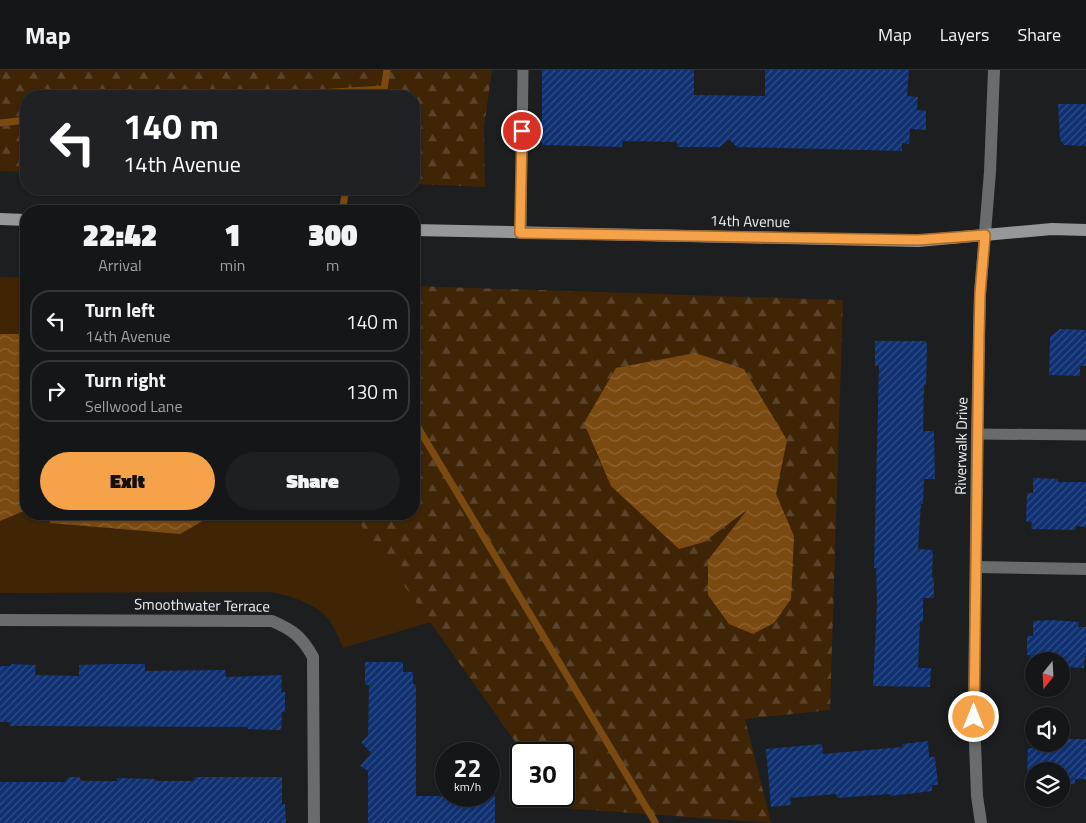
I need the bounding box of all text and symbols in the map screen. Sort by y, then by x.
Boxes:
text: Map [25,17,71,53]
text: Map [878,21,912,48]
text: Layers [940,21,989,48]
text: Share [1017,21,1061,48]
text: 140 m [123,99,219,153]
icon: left [40,110,105,175]
pin [501,110,543,152]
icon: arrive [508,117,536,145]
text: 14th Avenue [123,147,241,181]
street label: 14th Avenue [710,209,790,233]
text: 22:42 [83,212,157,258]
text: 1 [224,212,241,258]
text: 300 [308,212,357,258]
text: Arrival [98,253,142,277]
text: min [220,253,245,277]
text: m [326,253,339,277]
text: Turn left [85,295,155,324]
icon: left [42,307,70,335]
text: 140 m [346,307,398,336]
text: 14th Avenue [85,324,171,348]
text: Turn right [85,365,166,394]
icon: right [42,377,70,405]
text: 130 m [346,377,398,406]
text: Sellwood Lane [85,394,183,418]
street label: Riverwalk Drive [949,397,973,495]
button: Exit [40,452,215,510]
button: Share [225,452,400,510]
street label: Smoothwater Terrace [134,592,270,618]
north arrow [1025,652,1070,698]
map controls [1025,652,1070,807]
position arrow [947,690,999,742]
button: sound [1025,707,1070,752]
speed limit sign: 30 [510,742,575,807]
text: 22 [453,749,482,787]
button: layers [1025,762,1070,807]
text: km/h [454,777,481,796]

